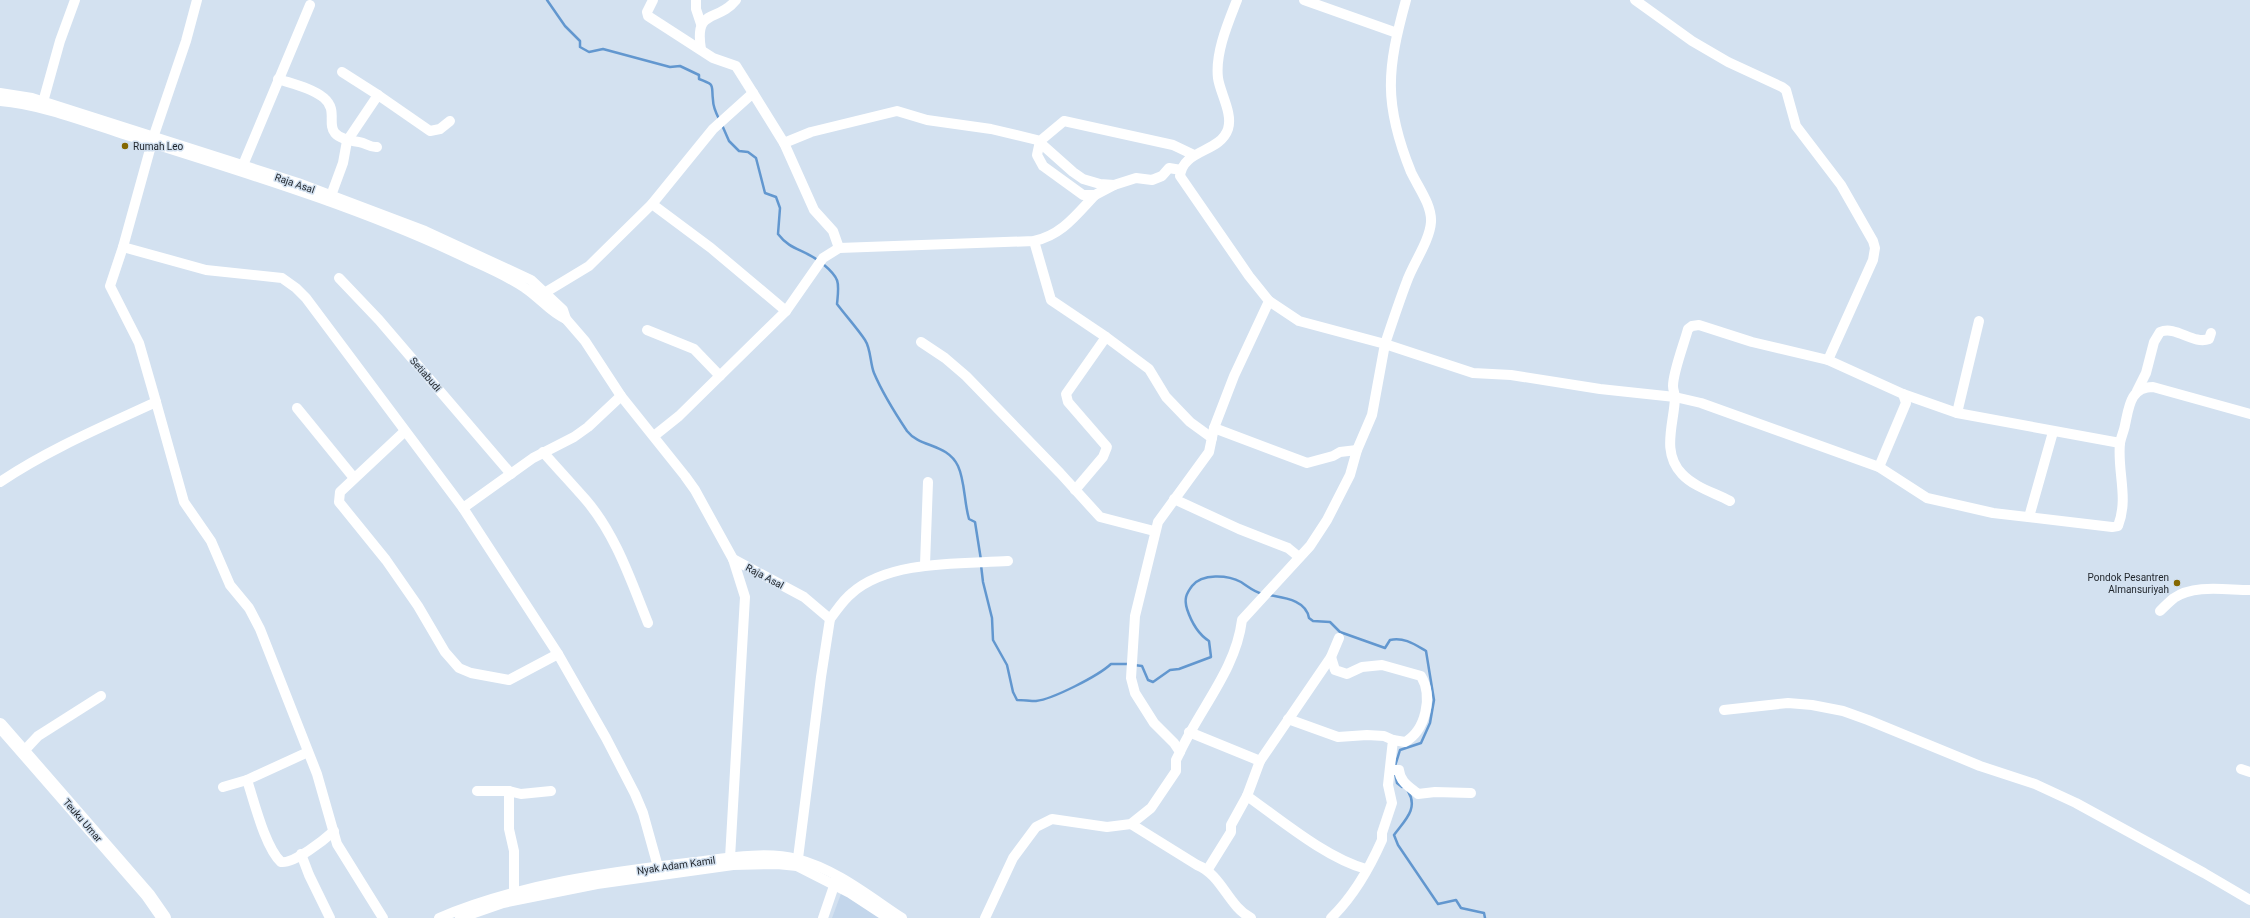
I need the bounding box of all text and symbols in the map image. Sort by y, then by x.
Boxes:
marker: Rumah Leo [120,141,130,151]
place label: Rumah Leo [133,141,184,152]
street label: Raja Asal [273,172,316,195]
street label: Setiabudi [408,355,443,394]
street label: Raja Asal [744,562,786,591]
place label: Pondok Pesantren Almansuriyah [2088,572,2169,595]
marker: Pondok Pesantren Almansuriyah [2172,578,2182,588]
street label: Teuku Umar [61,797,105,845]
street label: Nyak Adam Kamil [636,855,716,876]

